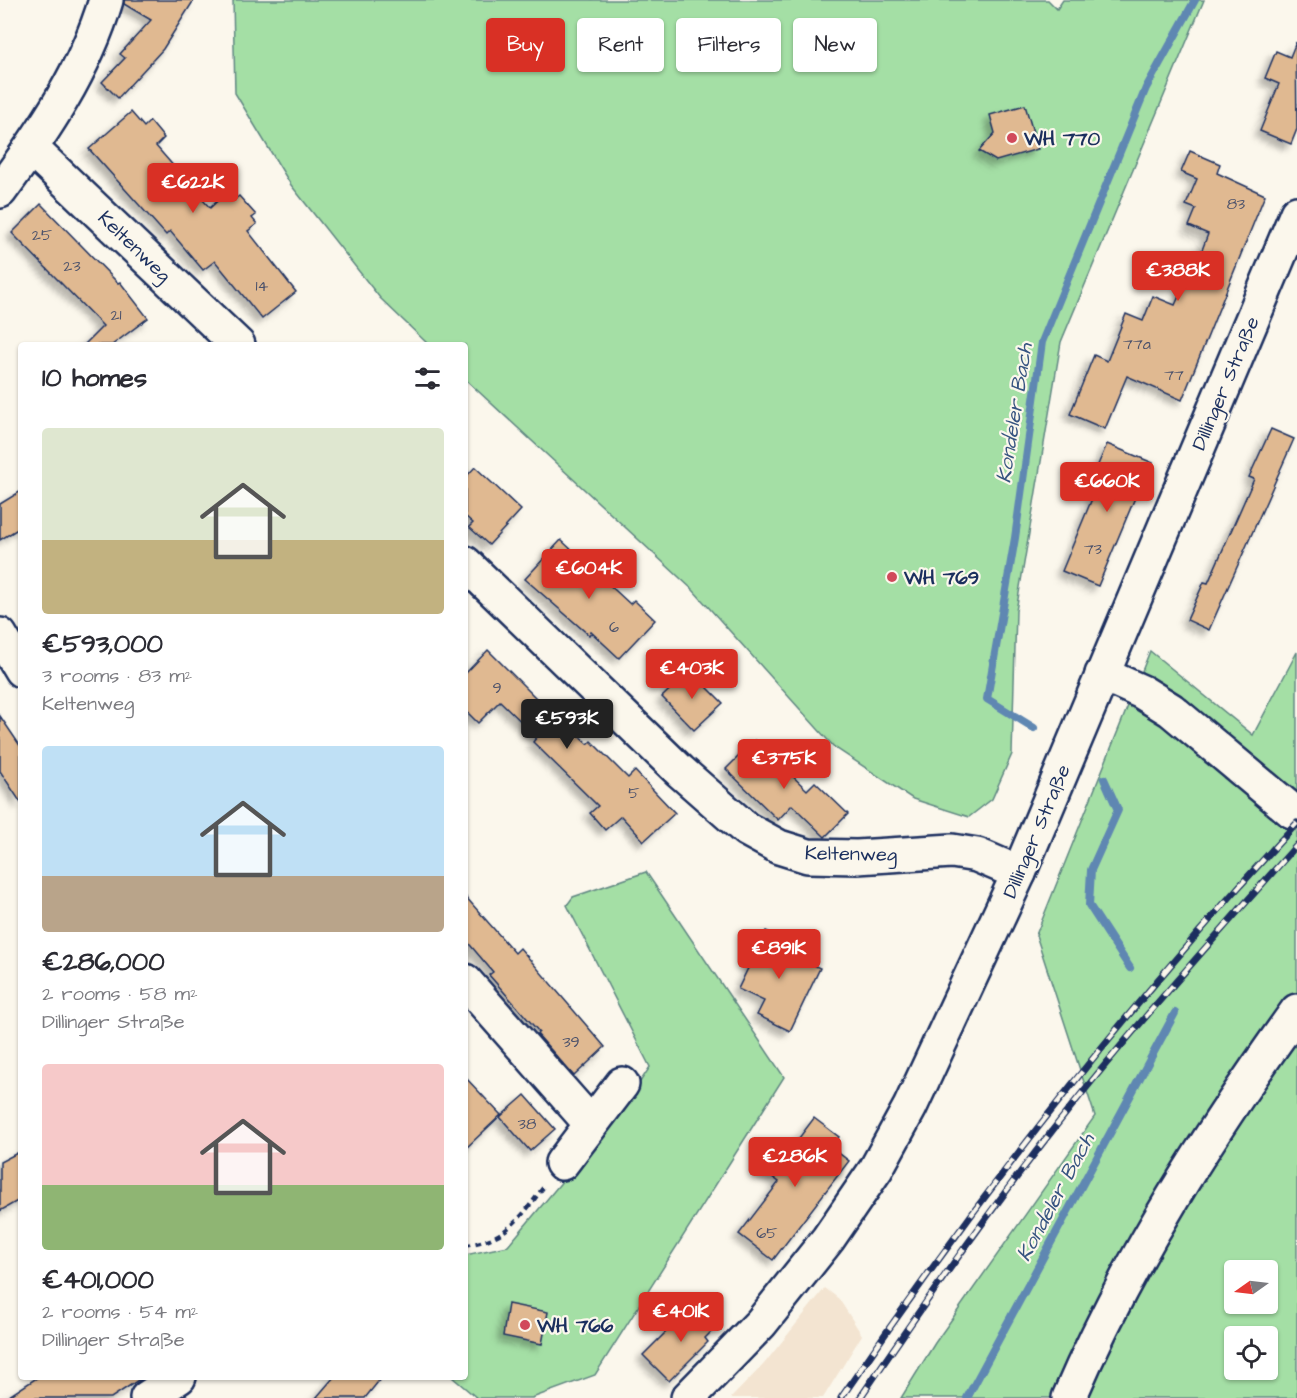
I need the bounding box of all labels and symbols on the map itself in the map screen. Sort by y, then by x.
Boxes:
place label: WH 770 [1023,125,1101,153]
marker: WH 770 [1005,131,1019,145]
pin: €622K [151,163,235,214]
house number: 83 [1227,193,1245,215]
street label: Keltenweg [91,205,177,290]
house number: 25 [32,224,53,246]
pin: €388K [1136,251,1220,302]
house number: 23 [63,255,81,277]
house number: 14 [256,275,269,297]
house number: 21 [110,304,122,326]
street label: Dillinger Straße [1185,312,1268,455]
house number: 77a [1123,333,1151,355]
water label: Kondeler Bach [989,340,1040,485]
house number: 77 [1164,364,1184,386]
pin: €660K [1065,462,1149,513]
house number: 73 [1084,538,1102,560]
pin: €604K [547,549,631,600]
place label: WH 769 [903,564,979,592]
marker: WH 769 [885,570,899,584]
house number: 6 [609,616,619,638]
pin: €403K [650,649,734,700]
house number: 9 [492,677,502,699]
pin: €593K [525,699,609,750]
pin: €375K [742,739,826,790]
street label: Dillinger Straße [996,760,1079,903]
house number: 5 [628,782,640,804]
street label: Keltenweg [805,839,897,870]
pin: €891K [737,929,821,980]
house number: 39 [562,1031,580,1053]
house number: 38 [518,1113,536,1135]
water label: Kondeler Bach [1010,1127,1102,1266]
pin: €286K [753,1137,837,1188]
house number: 65 [756,1222,778,1244]
north arrow [1224,1260,1278,1314]
pin: €401K [639,1292,723,1343]
place label: WH 766 [536,1312,614,1340]
marker: WH 766 [518,1318,532,1332]

